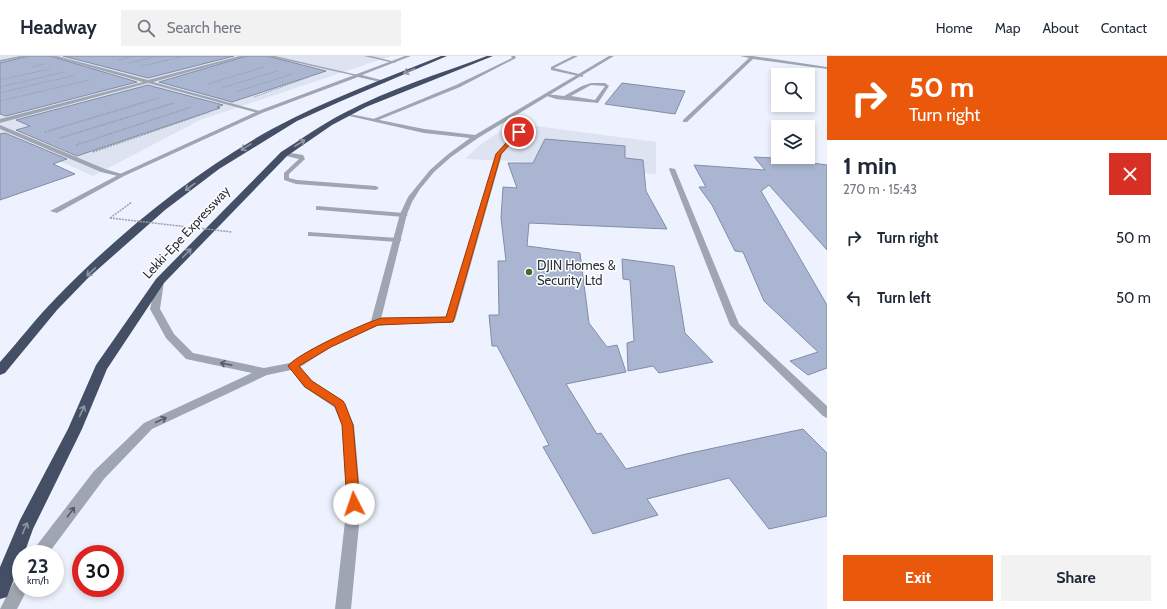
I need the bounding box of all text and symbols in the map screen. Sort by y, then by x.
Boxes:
search box [121,10,401,46]
text: Headway [20,16,97,39]
icon: search [135,17,157,39]
text: Search here [167,19,241,37]
text: Home [936,19,973,37]
text: Map [995,19,1020,37]
text: About [1042,19,1079,37]
text: Contact [1101,19,1147,37]
one-way arrow [403,68,415,75]
map controls [771,68,815,164]
button: search [771,68,815,112]
text: 50 m [909,70,974,104]
icon: right [843,72,895,124]
text: Turn right [909,104,980,126]
pin [502,115,536,149]
button: layers [771,120,815,164]
icon: arrive [508,121,530,143]
one-way arrow [294,139,305,147]
one-way arrow [240,144,252,152]
text: 1 min [843,151,897,180]
button: close [1109,153,1151,195]
text: 270 m · 15:43 [843,181,917,197]
street label: Lekki-Epe Expressway [139,182,233,282]
one-way arrow [184,183,195,191]
icon: right [843,227,865,249]
text: Turn right [877,229,938,247]
text: 50 m [1116,229,1151,247]
one-way arrow [182,248,192,258]
place label: DJIN Homes & Security Ltd [537,257,616,288]
one-way arrow [86,267,96,276]
marker: DJIN Homes & Security Ltd [524,267,534,277]
icon: left [843,287,865,309]
text: Turn left [877,289,931,307]
text: 50 m [1116,289,1151,307]
one-way arrow [220,360,233,368]
one-way arrow [79,405,87,417]
one-way arrow [155,416,167,423]
position arrow [333,483,375,525]
one-way arrow [67,506,76,517]
one-way arrow [22,522,30,534]
speed limit sign: 30 [72,545,124,597]
text: 23 [27,554,49,578]
button: Exit [843,555,993,601]
button: Share [1001,555,1151,601]
text: km/h [27,574,49,587]

